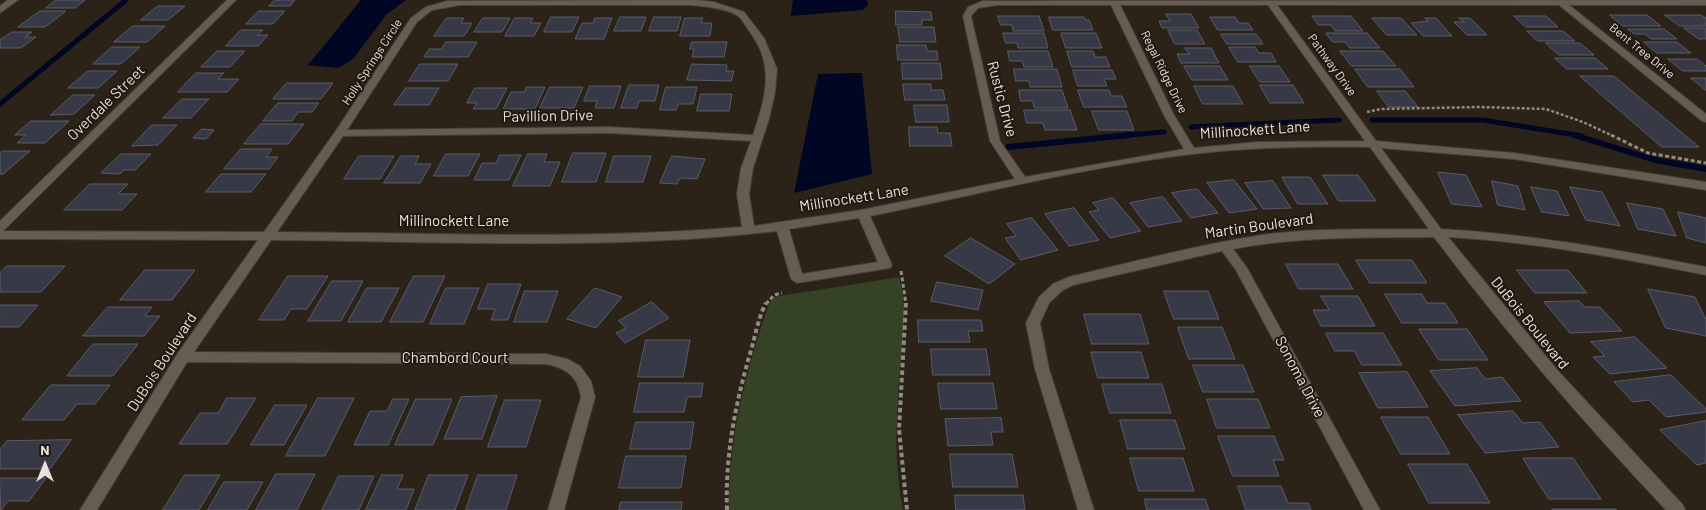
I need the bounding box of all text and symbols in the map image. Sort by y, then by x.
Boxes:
street label: Holly Springs Circle [339,16,405,108]
street label: Bent Tree Drive [1607,20,1677,82]
street label: Regal Ridge Drive [1138,28,1190,116]
street label: Pathway Drive [1305,31,1359,99]
street label: Rustic Drive [983,59,1021,139]
street label: Overdale Street [63,62,149,144]
street label: Pavillion Drive [502,106,594,126]
street label: Millinockett Lane [1199,117,1311,143]
street label: Millinockett Lane [798,180,910,216]
street label: Martin Boulevard [1204,209,1314,243]
street label: Millinockett Lane [399,212,509,230]
street label: DuBois Boulevard [1487,273,1573,373]
street label: DuBois Boulevard [123,309,201,415]
street label: Sonoma Drive [1271,333,1329,421]
street label: Chambord Court [402,349,508,367]
north arrow [20,440,70,490]
text: N [40,441,50,458]

